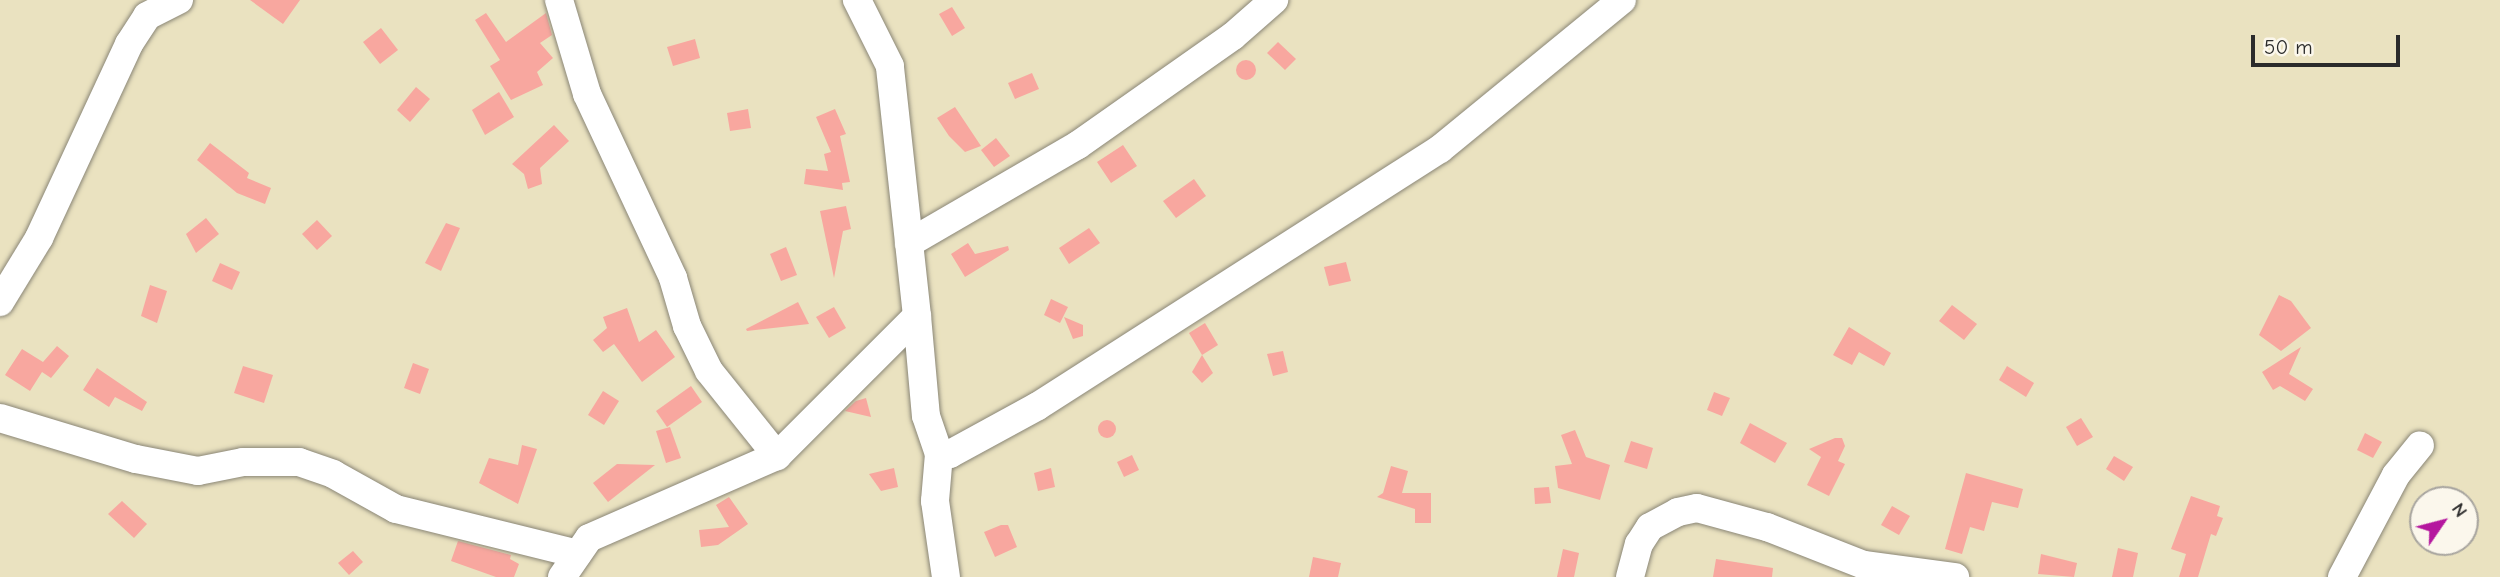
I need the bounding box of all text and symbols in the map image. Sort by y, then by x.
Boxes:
scale bar [2255,21,2404,65]
text: 50 m [2264,35,2313,59]
north arrow [2409,486,2479,556]
text: N [2447,499,2472,521]

